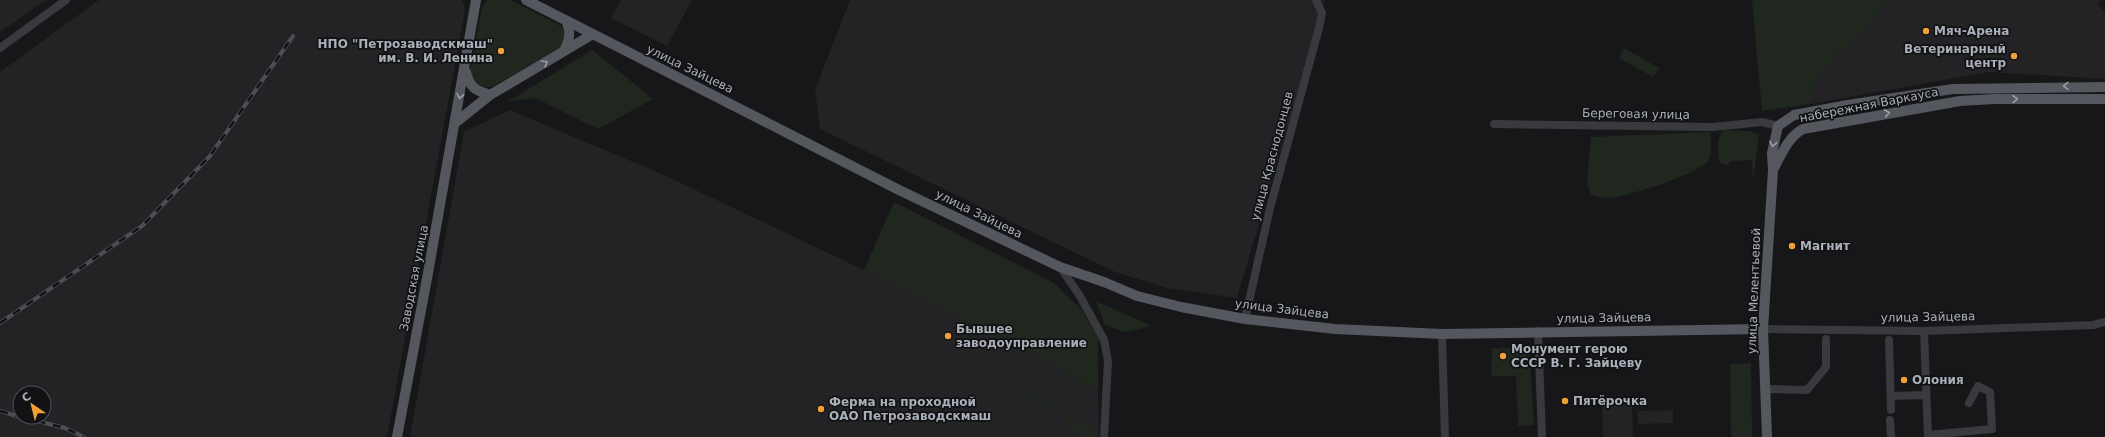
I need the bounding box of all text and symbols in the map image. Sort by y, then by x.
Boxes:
place label: Мяч-Арена [1934,24,2009,38]
marker: Мяч-Арена [1921,26,1931,36]
place label: НПО "Петрозаводскмаш" им. В. И. Ленина [318,37,493,65]
street label: улица Зайцева [644,42,736,96]
place label: Ветеринарный центр [1904,42,2006,70]
marker: НПО "Петрозаводскмаш" им. В. И. Ленина [496,46,506,56]
marker: Ветеринарный центр [2009,51,2019,61]
one-way arrow [541,61,548,68]
one-way arrow [2063,82,2069,90]
street label: набережная Варкауса [1799,85,1939,125]
street label: улица Краснодонцев [1248,90,1296,222]
one-way arrow [456,93,465,100]
one-way arrow [2012,95,2018,103]
street label: Береговая улица [1582,106,1690,122]
one-way arrow [1883,110,1890,118]
one-way arrow [1770,141,1778,147]
street label: улица Зайцева [933,187,1025,241]
street label: Заводская улица [397,224,431,332]
street label: улица Мелентьевой [1745,228,1763,354]
place label: Магнит [1800,239,1850,253]
marker: Магнит [1787,241,1797,251]
street label: улица Зайцева [1234,296,1330,322]
street label: улица Зайцева [1881,309,1975,325]
street label: улица Зайцева [1557,310,1651,326]
place label: Бывшее заводоуправление [956,322,1087,350]
marker: Бывшее заводоуправление [943,331,953,341]
place label: Монумент герою СССР В. Г. Зайцеву [1511,342,1642,370]
marker: Монумент герою СССР В. Г. Зайцеву [1498,351,1508,361]
place label: Олония [1912,373,1964,387]
marker: Олония [1899,375,1909,385]
north arrow [12,385,52,425]
text: С [20,390,34,405]
place label: Пятёрочка [1573,394,1647,408]
place label: Ферма на проходной ОАО Петрозаводскмаш [829,395,991,423]
marker: Пятёрочка [1560,396,1570,406]
marker: Ферма на проходной ОАО Петрозаводскмаш [816,404,826,414]

